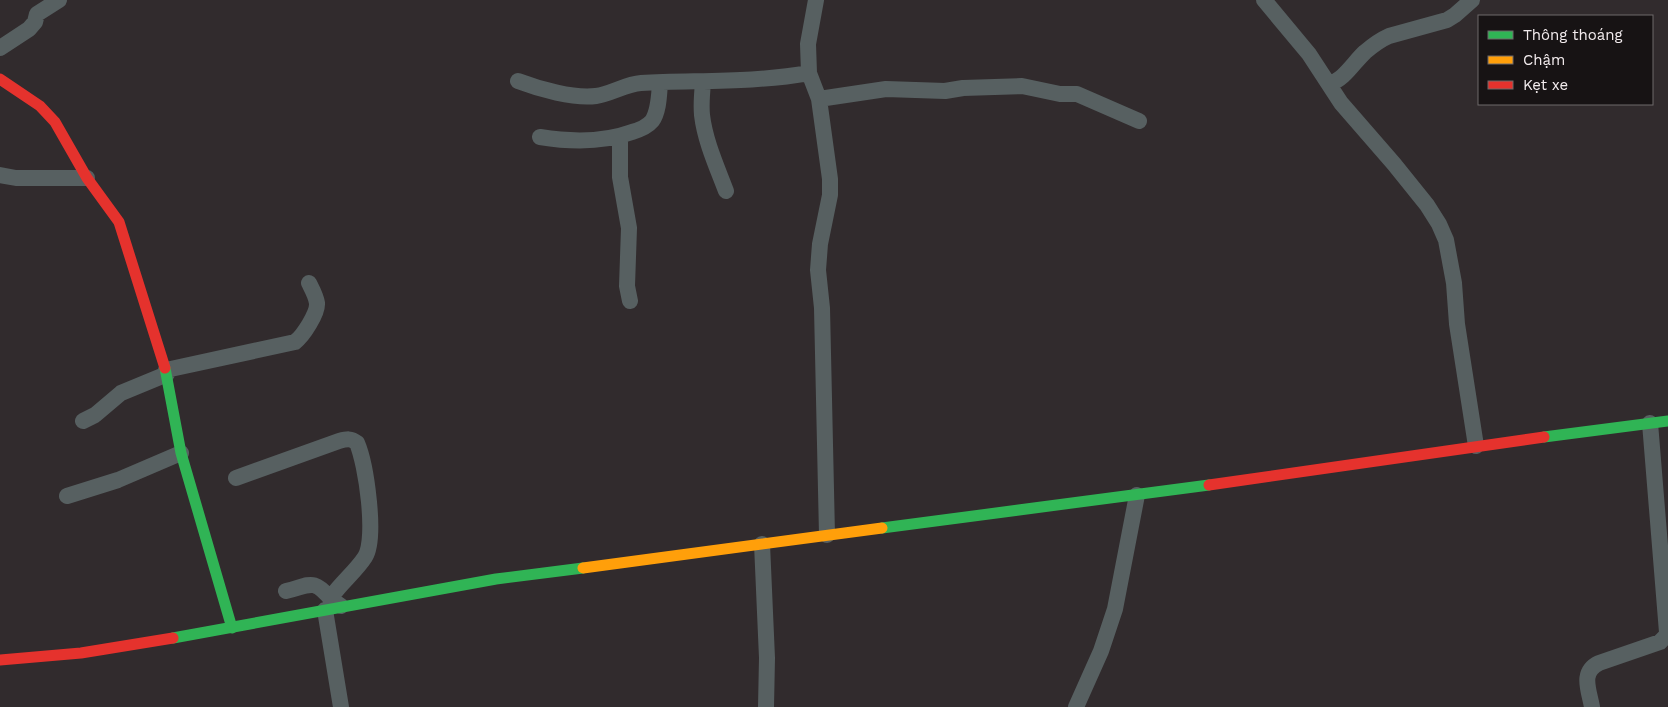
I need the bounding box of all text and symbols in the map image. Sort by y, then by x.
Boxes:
legend [1478,15,1653,105]
text: Thông thoáng [1523,26,1622,44]
text: Chậm [1523,51,1565,69]
text: Kẹt xe [1523,76,1568,94]

